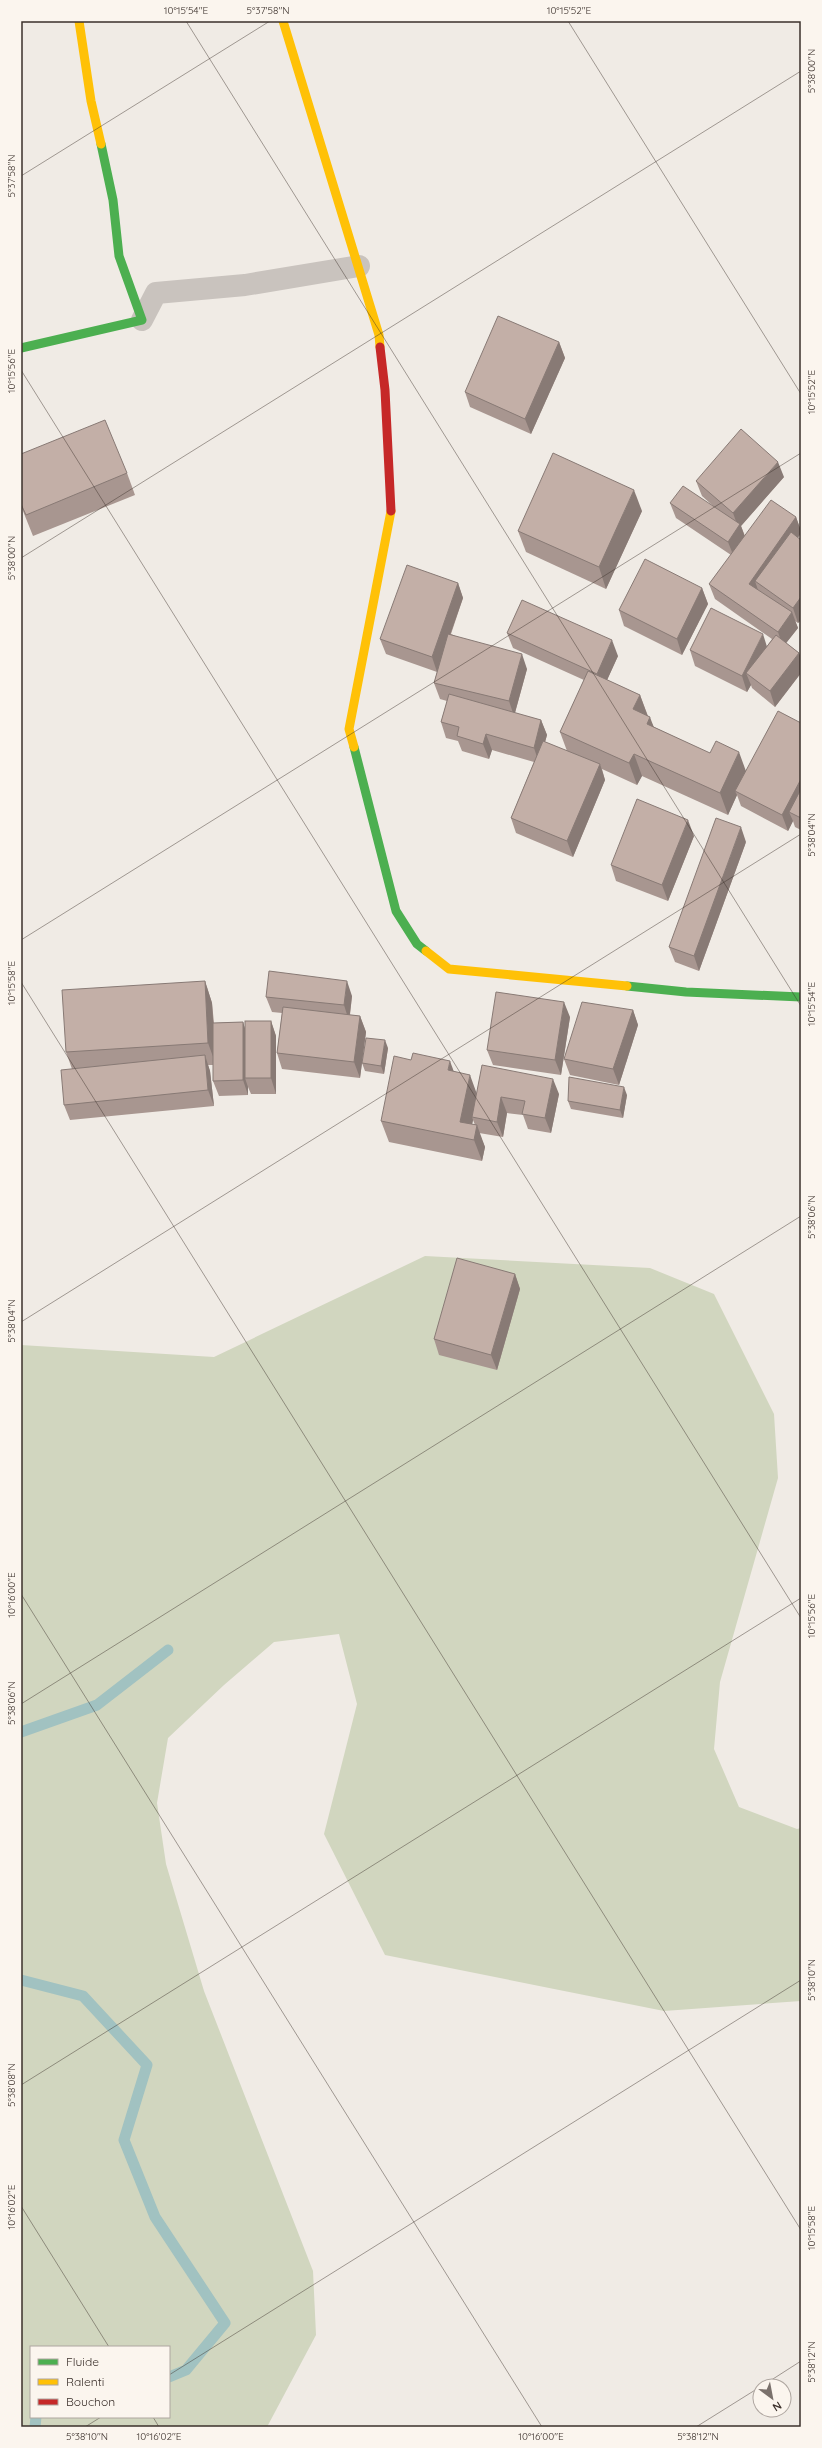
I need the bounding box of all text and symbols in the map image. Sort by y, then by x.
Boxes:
text: 10°15'54"E [164,4,208,17]
text: 5°37'58"N [246,4,290,17]
text: 10°15'52"E [547,4,592,17]
text: 5°38'00"N [805,49,818,93]
text: 5°37'58"N [5,154,18,198]
text: 10°15'56"E [5,348,18,393]
text: 10°15'52"E [805,369,818,414]
text: 5°38'00"N [5,536,18,580]
text: 5°38'04"N [805,813,818,857]
text: 10°15'58"E [5,960,18,1005]
text: 10°15'54"E [805,982,818,1026]
text: 5°38'06"N [805,1195,818,1239]
text: 5°38'04"N [5,1299,18,1343]
text: 10°16'00"E [5,1572,18,1618]
text: 10°15'56"E [805,1593,818,1638]
text: 5°38'06"N [5,1681,18,1725]
text: 5°38'10"N [805,1959,818,2001]
text: 5°38'08"N [5,2063,18,2107]
text: 10°16'02"E [5,2184,18,2229]
text: 10°15'58"E [805,2205,818,2250]
text: 5°38'12"N [805,2341,818,2383]
legend [30,2346,170,2418]
text: Fluide [66,2354,99,2369]
text: Ralenti [66,2374,104,2389]
north arrow [752,2378,792,2418]
text: Bouchon [66,2394,115,2409]
text: N [770,2398,784,2415]
text: 5°38'10"N [66,2430,108,2443]
text: 10°16'02"E [137,2430,182,2443]
text: 10°16'00"E [518,2430,564,2443]
text: 5°38'12"N [677,2430,719,2443]

